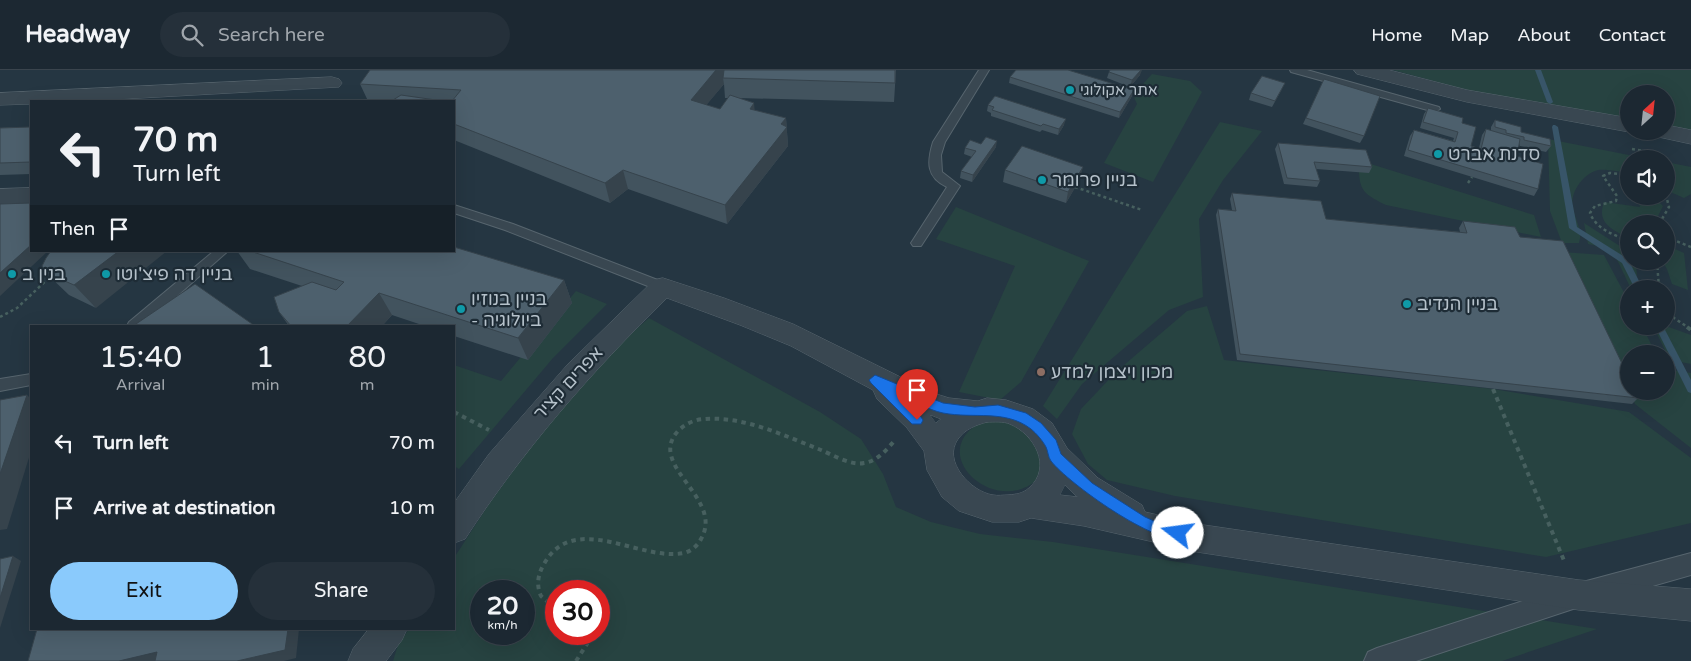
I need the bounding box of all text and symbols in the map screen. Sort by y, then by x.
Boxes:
search box [160,12,510,57]
text: Headway [25,20,130,49]
icon: search [178,21,206,49]
text: Search here [218,24,325,46]
text: Home [1371,24,1422,46]
text: Map [1450,24,1489,46]
text: About [1517,24,1571,46]
text: Contact [1599,24,1666,46]
place label: אתר אקולוגי [1080,81,1158,99]
marker: אתר אקולוגי [1064,84,1076,96]
north arrow [1620,85,1675,140]
map controls [1620,85,1675,400]
text: 70 m [133,119,218,161]
icon: left [50,120,115,185]
place label: סדנת אברט [1448,143,1540,165]
marker: סדנת אברט [1432,148,1444,160]
button: sound [1620,150,1675,205]
text: Turn left [133,161,221,187]
place label: בניין פרומר [1052,169,1138,191]
marker: בניין פרומר [1036,174,1048,186]
icon: arrive [105,215,133,243]
button: search [1620,215,1675,270]
text: Then [50,218,95,240]
place label: בנין ב [22,263,66,285]
place label: בניין דה פיצ'וטו [116,263,233,285]
marker: בנין ב [6,268,18,280]
marker: בניין דה פיצ'וטו [100,268,112,280]
button: + [1620,280,1675,335]
place label: בניין בנוזיו - ביולוגיה [471,288,548,331]
place label: בניין הנדיב [1417,293,1498,315]
marker: בניין הנדיב [1401,298,1413,310]
marker: בניין בנוזיו - ביולוגיה [455,303,467,315]
text: 15:40 [99,339,182,376]
text: 1 [256,339,275,376]
text: 80 [348,339,386,376]
street label: אפרים קציר [529,342,607,424]
button: − [1620,345,1675,400]
place label: מכון ויצמן למדע [1051,361,1173,383]
marker: מכון ויצמן למדע [1035,366,1047,378]
pin [896,369,938,420]
text: Arrival [116,375,165,395]
text: min [251,375,279,395]
text: m [360,375,375,395]
icon: arrive [903,376,931,404]
icon: left [50,429,78,457]
text: Turn left [93,432,169,454]
text: 70 m [389,432,435,454]
icon: arrive [50,494,78,522]
text: Arrive at destination [93,497,276,519]
text: 10 m [389,497,435,519]
position arrow [1151,506,1203,558]
button: Exit [50,562,238,620]
button: Share [248,562,435,620]
speed limit sign: 30 [545,580,610,645]
text: 20 [487,591,518,621]
text: km/h [487,618,518,632]

